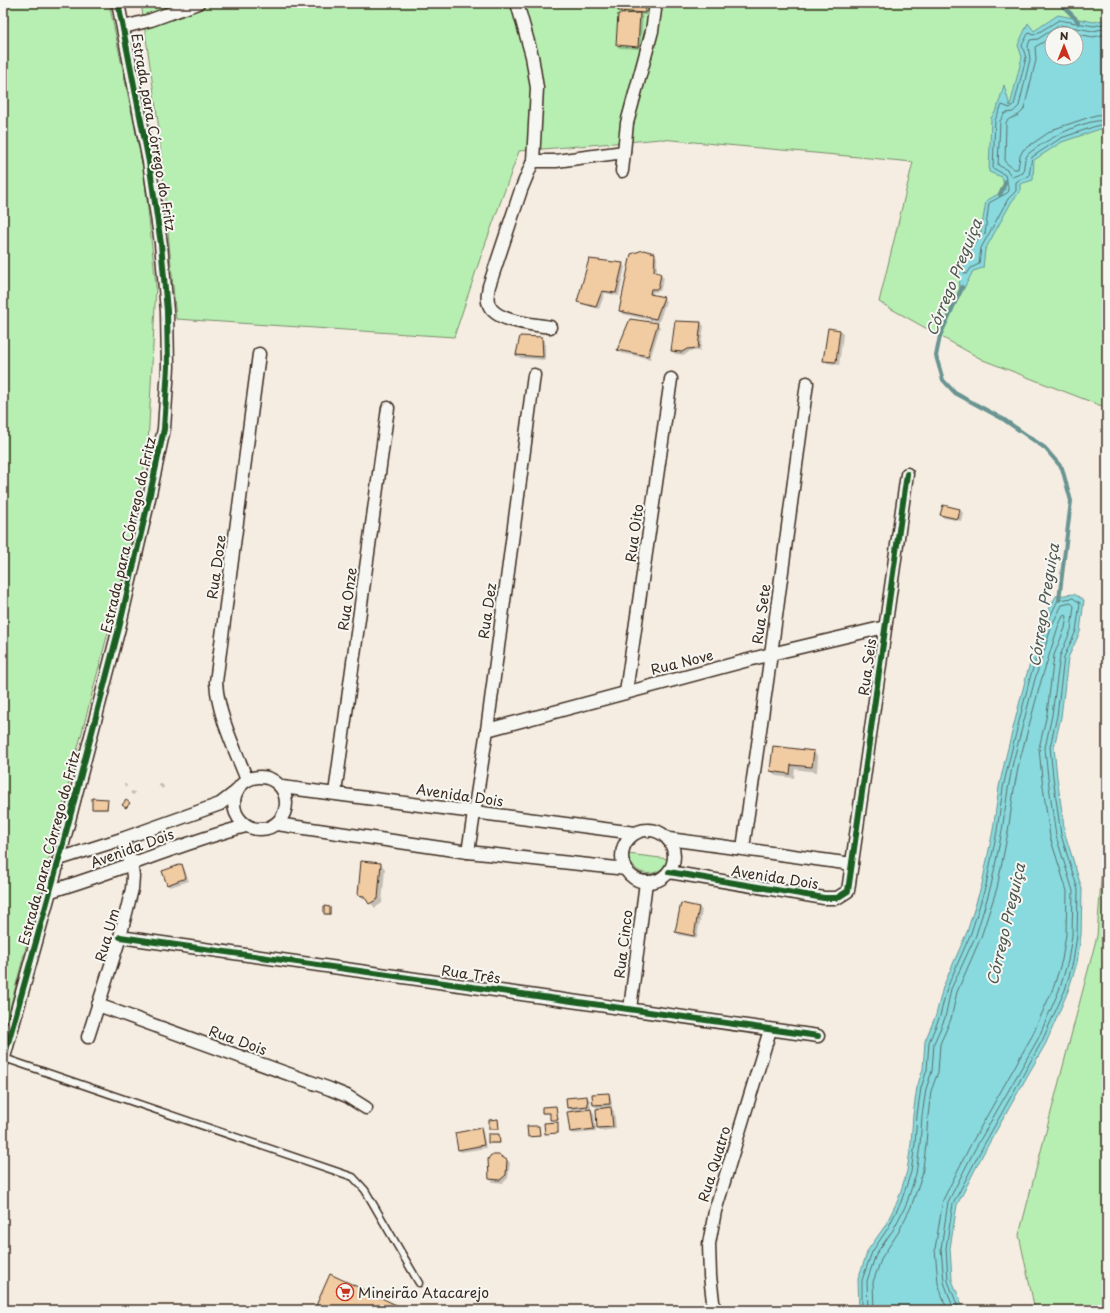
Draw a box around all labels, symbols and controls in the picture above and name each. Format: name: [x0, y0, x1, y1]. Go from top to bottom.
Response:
north arrow: [1044, 26, 1084, 66]
text: N: [1060, 27, 1069, 44]
street label: Estrada para Córrego do Fritz: [126, 31, 182, 233]
water label: Córrego Preguiça: [919, 215, 987, 339]
street label: Estrada para Córrego do Fritz: [95, 435, 161, 635]
street label: Rua Oito: [620, 502, 648, 563]
street label: Rua Doze: [201, 534, 231, 600]
water label: Córrego Preguiça: [1022, 541, 1064, 668]
street label: Rua Onze: [332, 566, 362, 632]
street label: Rua Dez: [473, 581, 501, 640]
street label: Rua Sete: [746, 582, 776, 646]
street label: Rua Seis: [853, 637, 881, 697]
street label: Rua Nove: [648, 644, 716, 680]
street label: Estrada para Córrego do Fritz: [13, 748, 85, 948]
street label: Avenida Dois: [415, 779, 505, 811]
street label: Avenida Dois: [87, 823, 177, 873]
street label: Avenida Dois: [730, 860, 820, 894]
water label: Córrego Preguiça: [980, 860, 1030, 987]
street label: Rua Um: [89, 906, 125, 964]
street label: Rua Cinco: [608, 908, 638, 980]
street label: Rua Três: [440, 959, 502, 989]
street label: Rua Dois: [206, 1020, 270, 1060]
street label: Rua Quatro: [693, 1123, 736, 1205]
supermarket icon: Mineirão Atacarejo: [335, 1282, 355, 1302]
place label: Mineirão Atacarejo: [358, 1282, 489, 1303]

